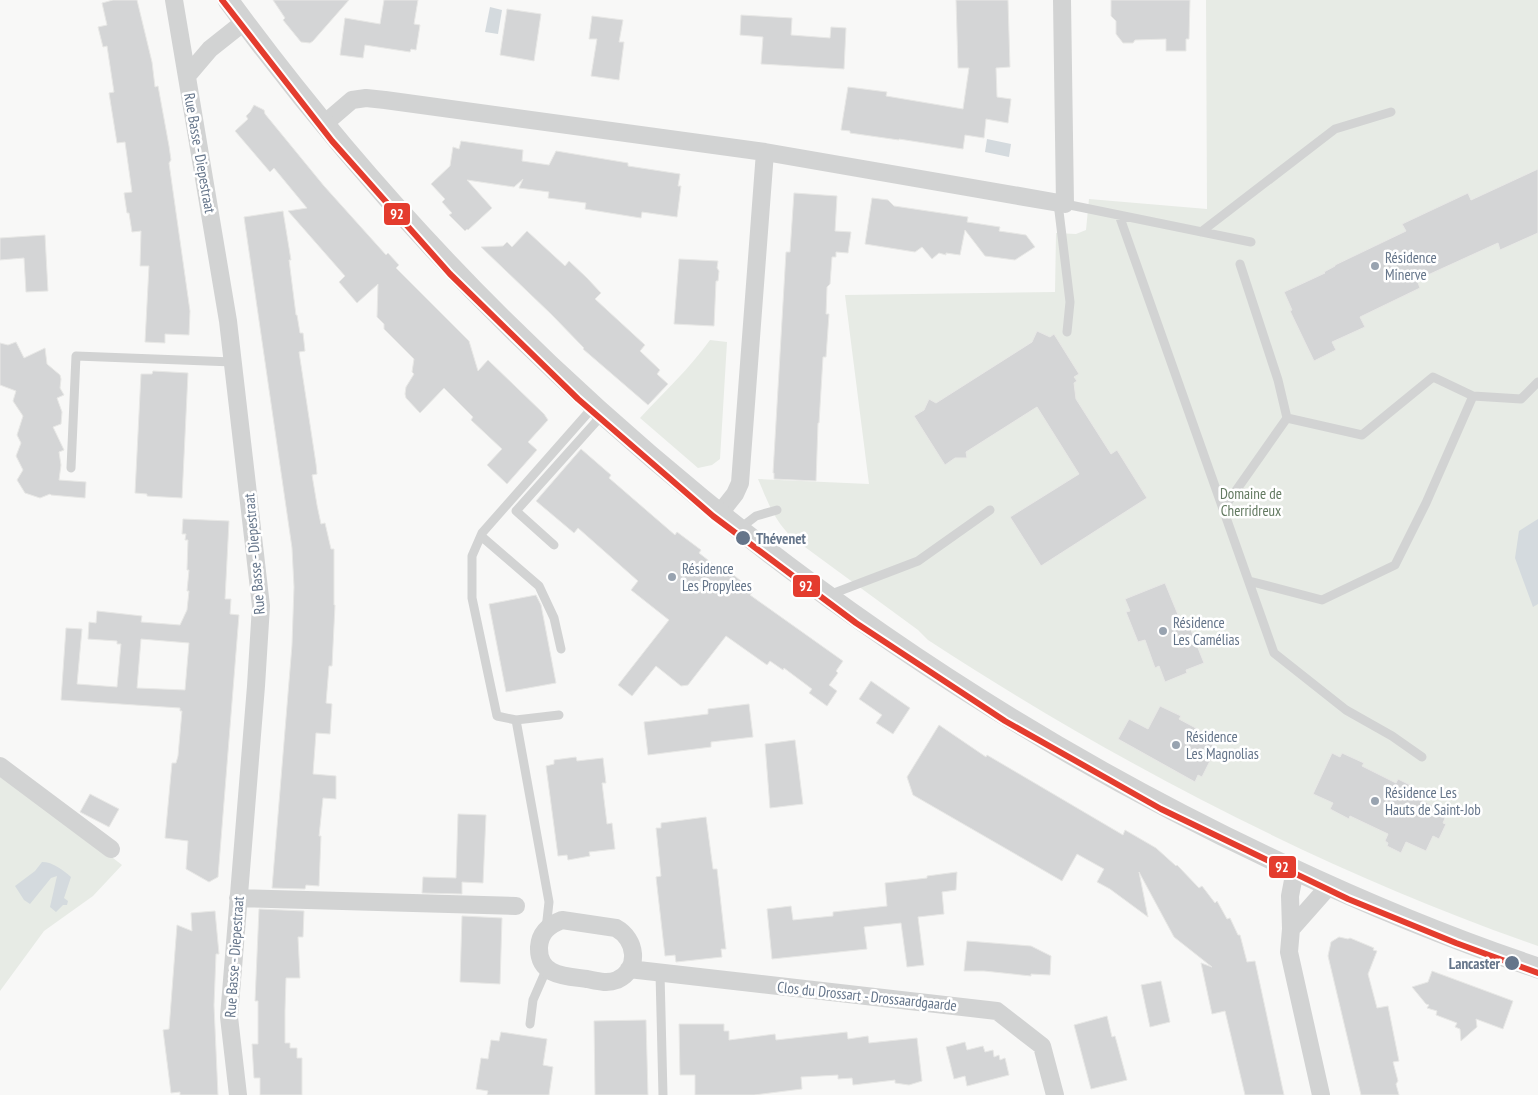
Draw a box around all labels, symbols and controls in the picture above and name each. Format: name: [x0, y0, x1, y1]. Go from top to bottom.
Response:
street label: Rue Basse - Diepestraat: [180, 92, 220, 214]
line badge: 92: [383, 202, 411, 226]
text: 92: [390, 205, 404, 223]
place label: Résidence Minerve: [1385, 248, 1437, 284]
marker: Résidence Minerve: [1369, 260, 1381, 272]
park label: Domaine de Cherridreux: [1220, 484, 1282, 520]
street label: Rue Basse - Diepestraat: [239, 493, 269, 615]
marker: Thévenet: [734, 529, 752, 547]
place label: Thévenet: [756, 529, 807, 548]
place label: Résidence Les Propylees: [682, 559, 752, 595]
marker: Résidence Les Propylees: [666, 571, 678, 583]
line badge: 92: [792, 574, 821, 598]
text: 92: [799, 577, 813, 595]
place label: Résidence Les Camélias: [1173, 613, 1239, 649]
marker: Résidence Les Camélias: [1157, 625, 1169, 637]
place label: Résidence Les Magnolias: [1186, 727, 1259, 763]
marker: Résidence Les Magnolias: [1170, 739, 1182, 751]
place label: Résidence Les Hauts de Saint-Job: [1385, 783, 1481, 819]
marker: Résidence Les Hauts de Saint-Job: [1369, 795, 1381, 807]
line badge: 92: [1268, 855, 1297, 879]
text: 92: [1275, 858, 1289, 876]
street label: Rue Basse - Diepestraat: [220, 896, 248, 1018]
place label: Lancaster: [1449, 954, 1501, 973]
marker: Lancaster: [1503, 954, 1521, 972]
street label: Clos du Drossart - Drossaardgaarde: [776, 977, 958, 1015]

